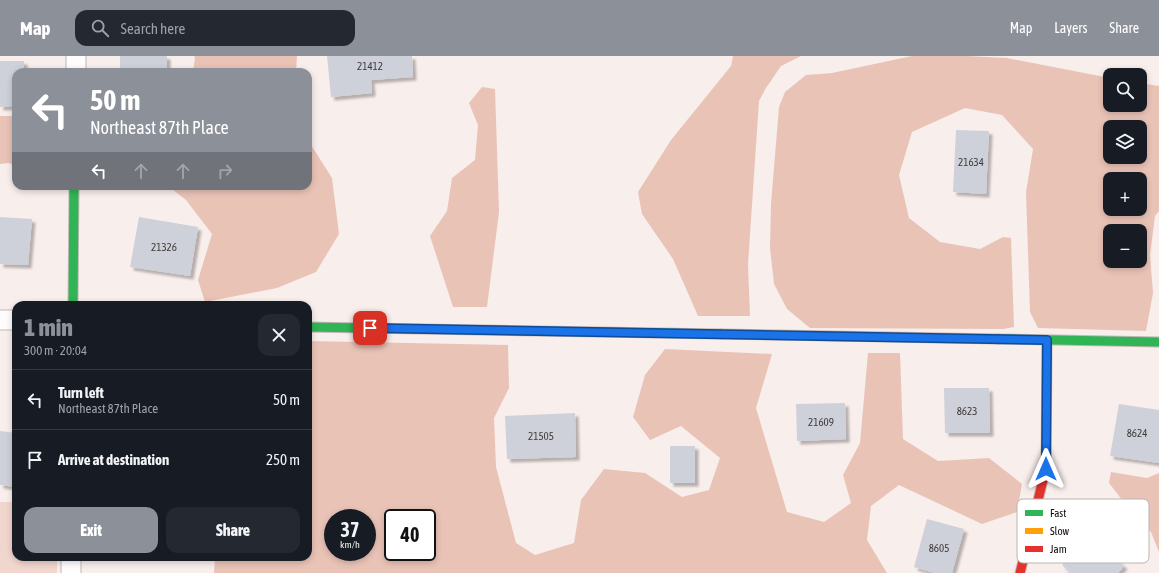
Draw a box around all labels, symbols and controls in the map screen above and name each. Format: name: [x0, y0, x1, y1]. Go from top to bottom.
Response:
search box: [75, 10, 355, 46]
text: Map: [20, 17, 51, 39]
icon: search: [89, 17, 111, 39]
text: Search here: [121, 20, 185, 37]
text: Map: [1010, 20, 1032, 36]
text: Layers: [1054, 20, 1087, 36]
text: Share: [1109, 20, 1139, 36]
house number: 21412: [357, 60, 383, 72]
map controls: [1103, 68, 1147, 268]
button: search: [1103, 68, 1147, 112]
icon: left: [24, 84, 76, 136]
text: 50 m: [90, 84, 140, 116]
text: Northeast 87th Place: [90, 117, 229, 138]
button: layers: [1103, 120, 1147, 164]
house number: 21634: [958, 156, 984, 168]
icon: left: [88, 160, 110, 182]
icon: ahead: [130, 160, 152, 182]
icon: ahead: [172, 160, 194, 182]
icon: right: [214, 160, 236, 182]
button: +: [1103, 172, 1147, 216]
button: −: [1103, 224, 1147, 268]
house number: 21326: [151, 241, 177, 253]
pin: [353, 311, 387, 345]
text: 1 min: [24, 314, 73, 341]
button: close: [258, 314, 300, 356]
icon: arrive: [359, 317, 381, 339]
text: 300 m · 20:04: [24, 343, 87, 358]
text: Turn left: [58, 384, 104, 401]
icon: left: [24, 389, 46, 411]
text: 50 m: [273, 391, 300, 408]
text: Northeast 87th Place: [58, 401, 158, 416]
house number: 8623: [957, 405, 977, 417]
house number: 21609: [808, 416, 834, 428]
house number: 8624: [1127, 427, 1147, 439]
house number: 21505: [528, 430, 554, 442]
position arrow: [1025, 448, 1067, 490]
icon: arrive: [24, 449, 46, 471]
text: Arrive at destination: [58, 451, 169, 468]
text: 250 m: [266, 451, 300, 468]
legend: [1017, 499, 1149, 563]
button: Exit: [24, 507, 158, 553]
button: Share: [166, 507, 300, 553]
text: Fast: [1050, 507, 1066, 519]
speed limit sign: 40: [384, 509, 436, 561]
text: 37: [341, 518, 359, 541]
text: Slow: [1050, 525, 1069, 537]
text: km/h: [340, 539, 360, 550]
house number: 8605: [929, 542, 949, 554]
text: Jam: [1050, 543, 1067, 555]

